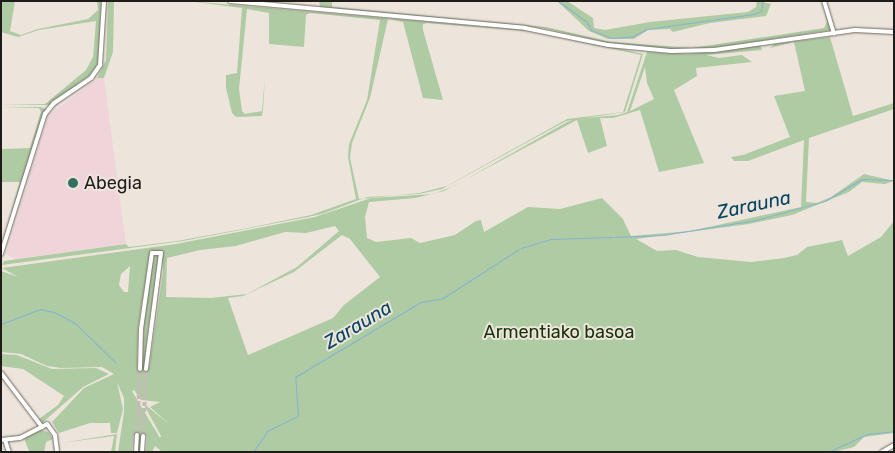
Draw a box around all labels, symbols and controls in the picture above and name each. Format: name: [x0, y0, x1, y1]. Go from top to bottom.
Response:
place label: Abegia: [84, 172, 142, 194]
marker: Abegia: [66, 176, 80, 190]
water label: Zarauna: [715, 186, 793, 224]
water label: Zarauna: [320, 296, 396, 354]
park label: Armentiako basoa: [484, 321, 634, 343]

